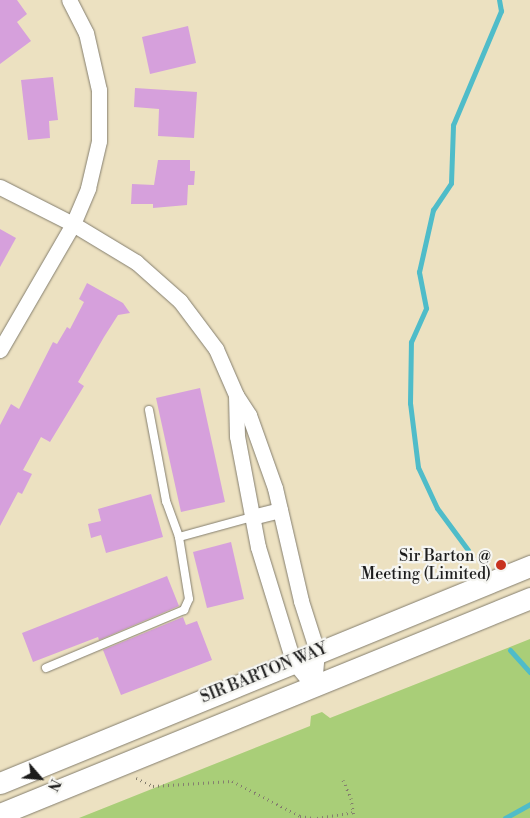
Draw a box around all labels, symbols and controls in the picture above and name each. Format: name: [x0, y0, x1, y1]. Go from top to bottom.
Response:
place label: Sir Barton @ Meeting (Limited): [361, 546, 491, 584]
marker: Sir Barton @ Meeting (Limited): [495, 559, 507, 571]
street label: SIR BARTON WAY: [198, 639, 330, 707]
north arrow: [15, 753, 65, 803]
text: N: [43, 776, 64, 794]

